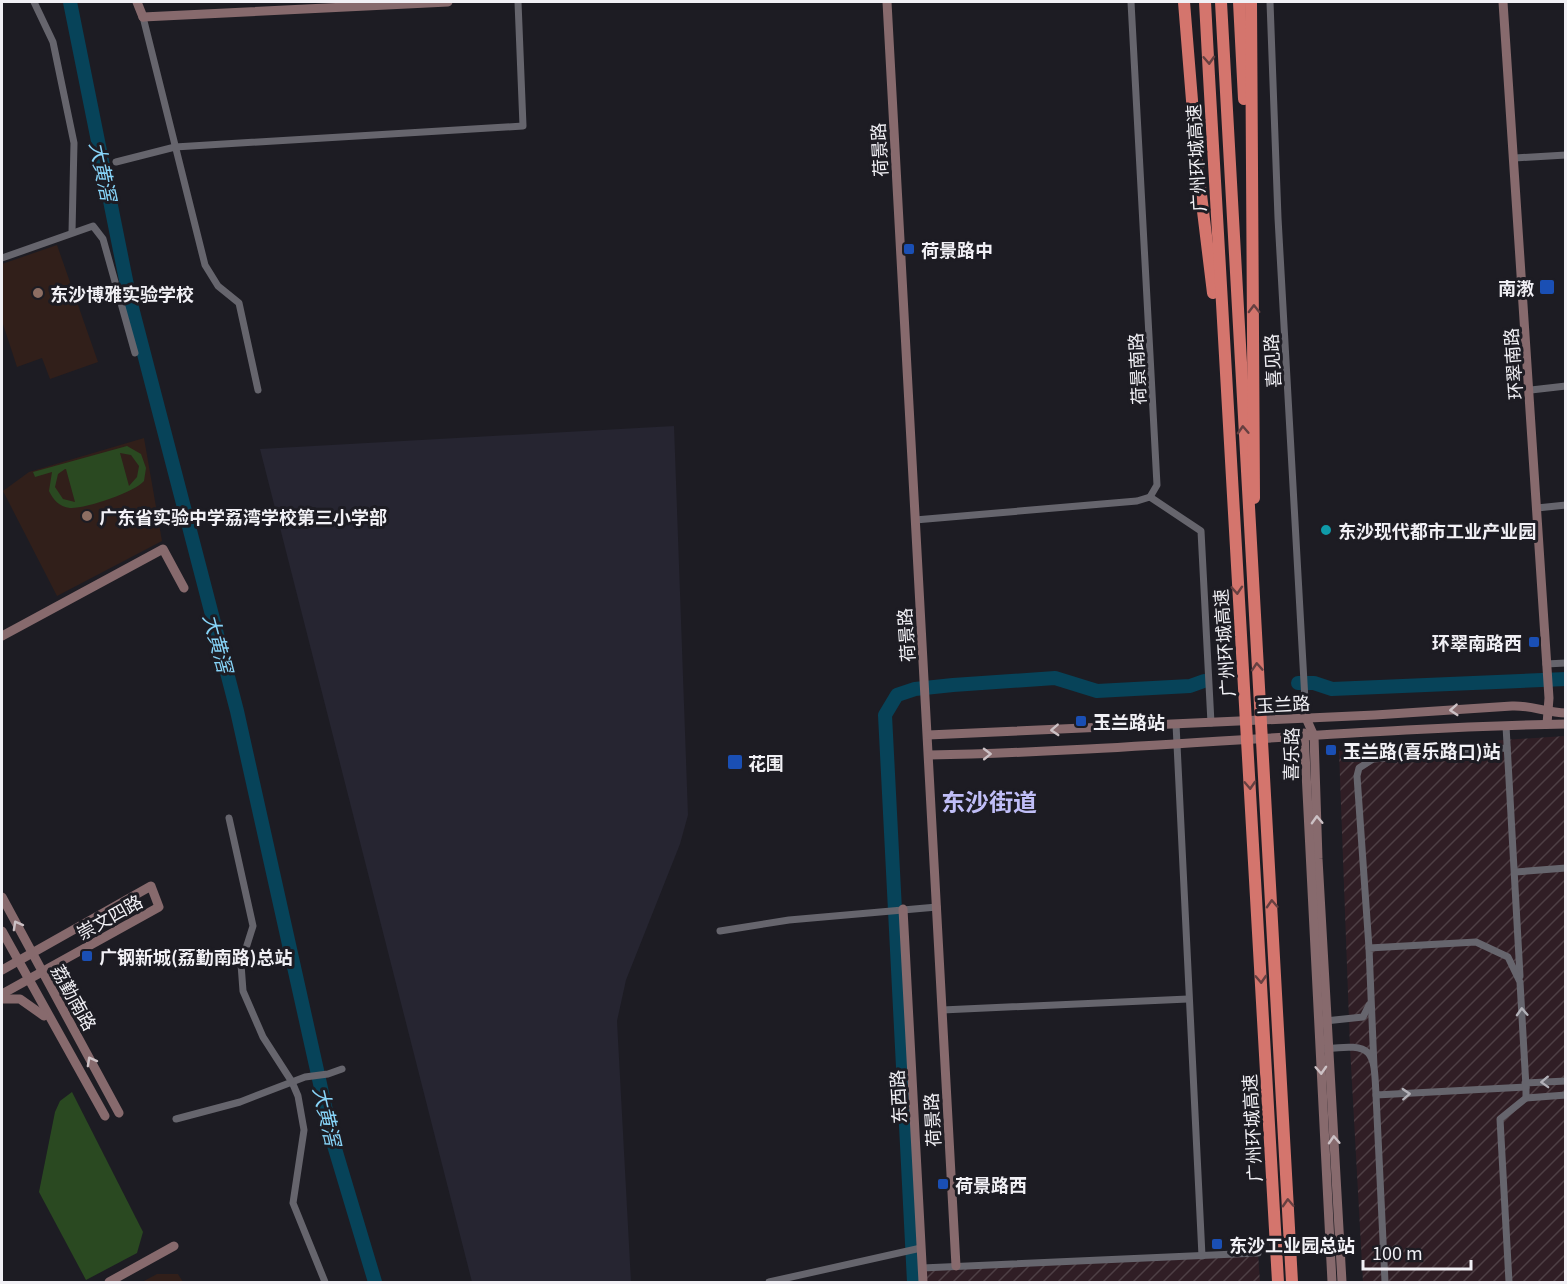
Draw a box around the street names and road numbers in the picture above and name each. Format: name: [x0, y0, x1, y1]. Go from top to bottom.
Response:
street label: 广州环城高速: [1179, 103, 1211, 213]
street label: 荷景路: [864, 122, 892, 178]
street label: 环翠南路: [1497, 327, 1527, 401]
street label: 荷景南路: [1121, 332, 1151, 406]
street label: 喜见路: [1257, 333, 1285, 389]
street label: 广州环城高速: [1206, 588, 1240, 698]
street label: 荷景路: [890, 607, 920, 663]
street label: 玉兰路: [1255, 689, 1311, 717]
street label: 喜乐路: [1277, 727, 1303, 781]
street label: 崇文四路: [71, 887, 147, 945]
street label: 荔勤南路: [46, 959, 104, 1035]
street label: 东西路: [883, 1069, 911, 1125]
street label: 广州环城高速: [1235, 1073, 1267, 1183]
street label: 荷景路: [917, 1092, 945, 1148]

